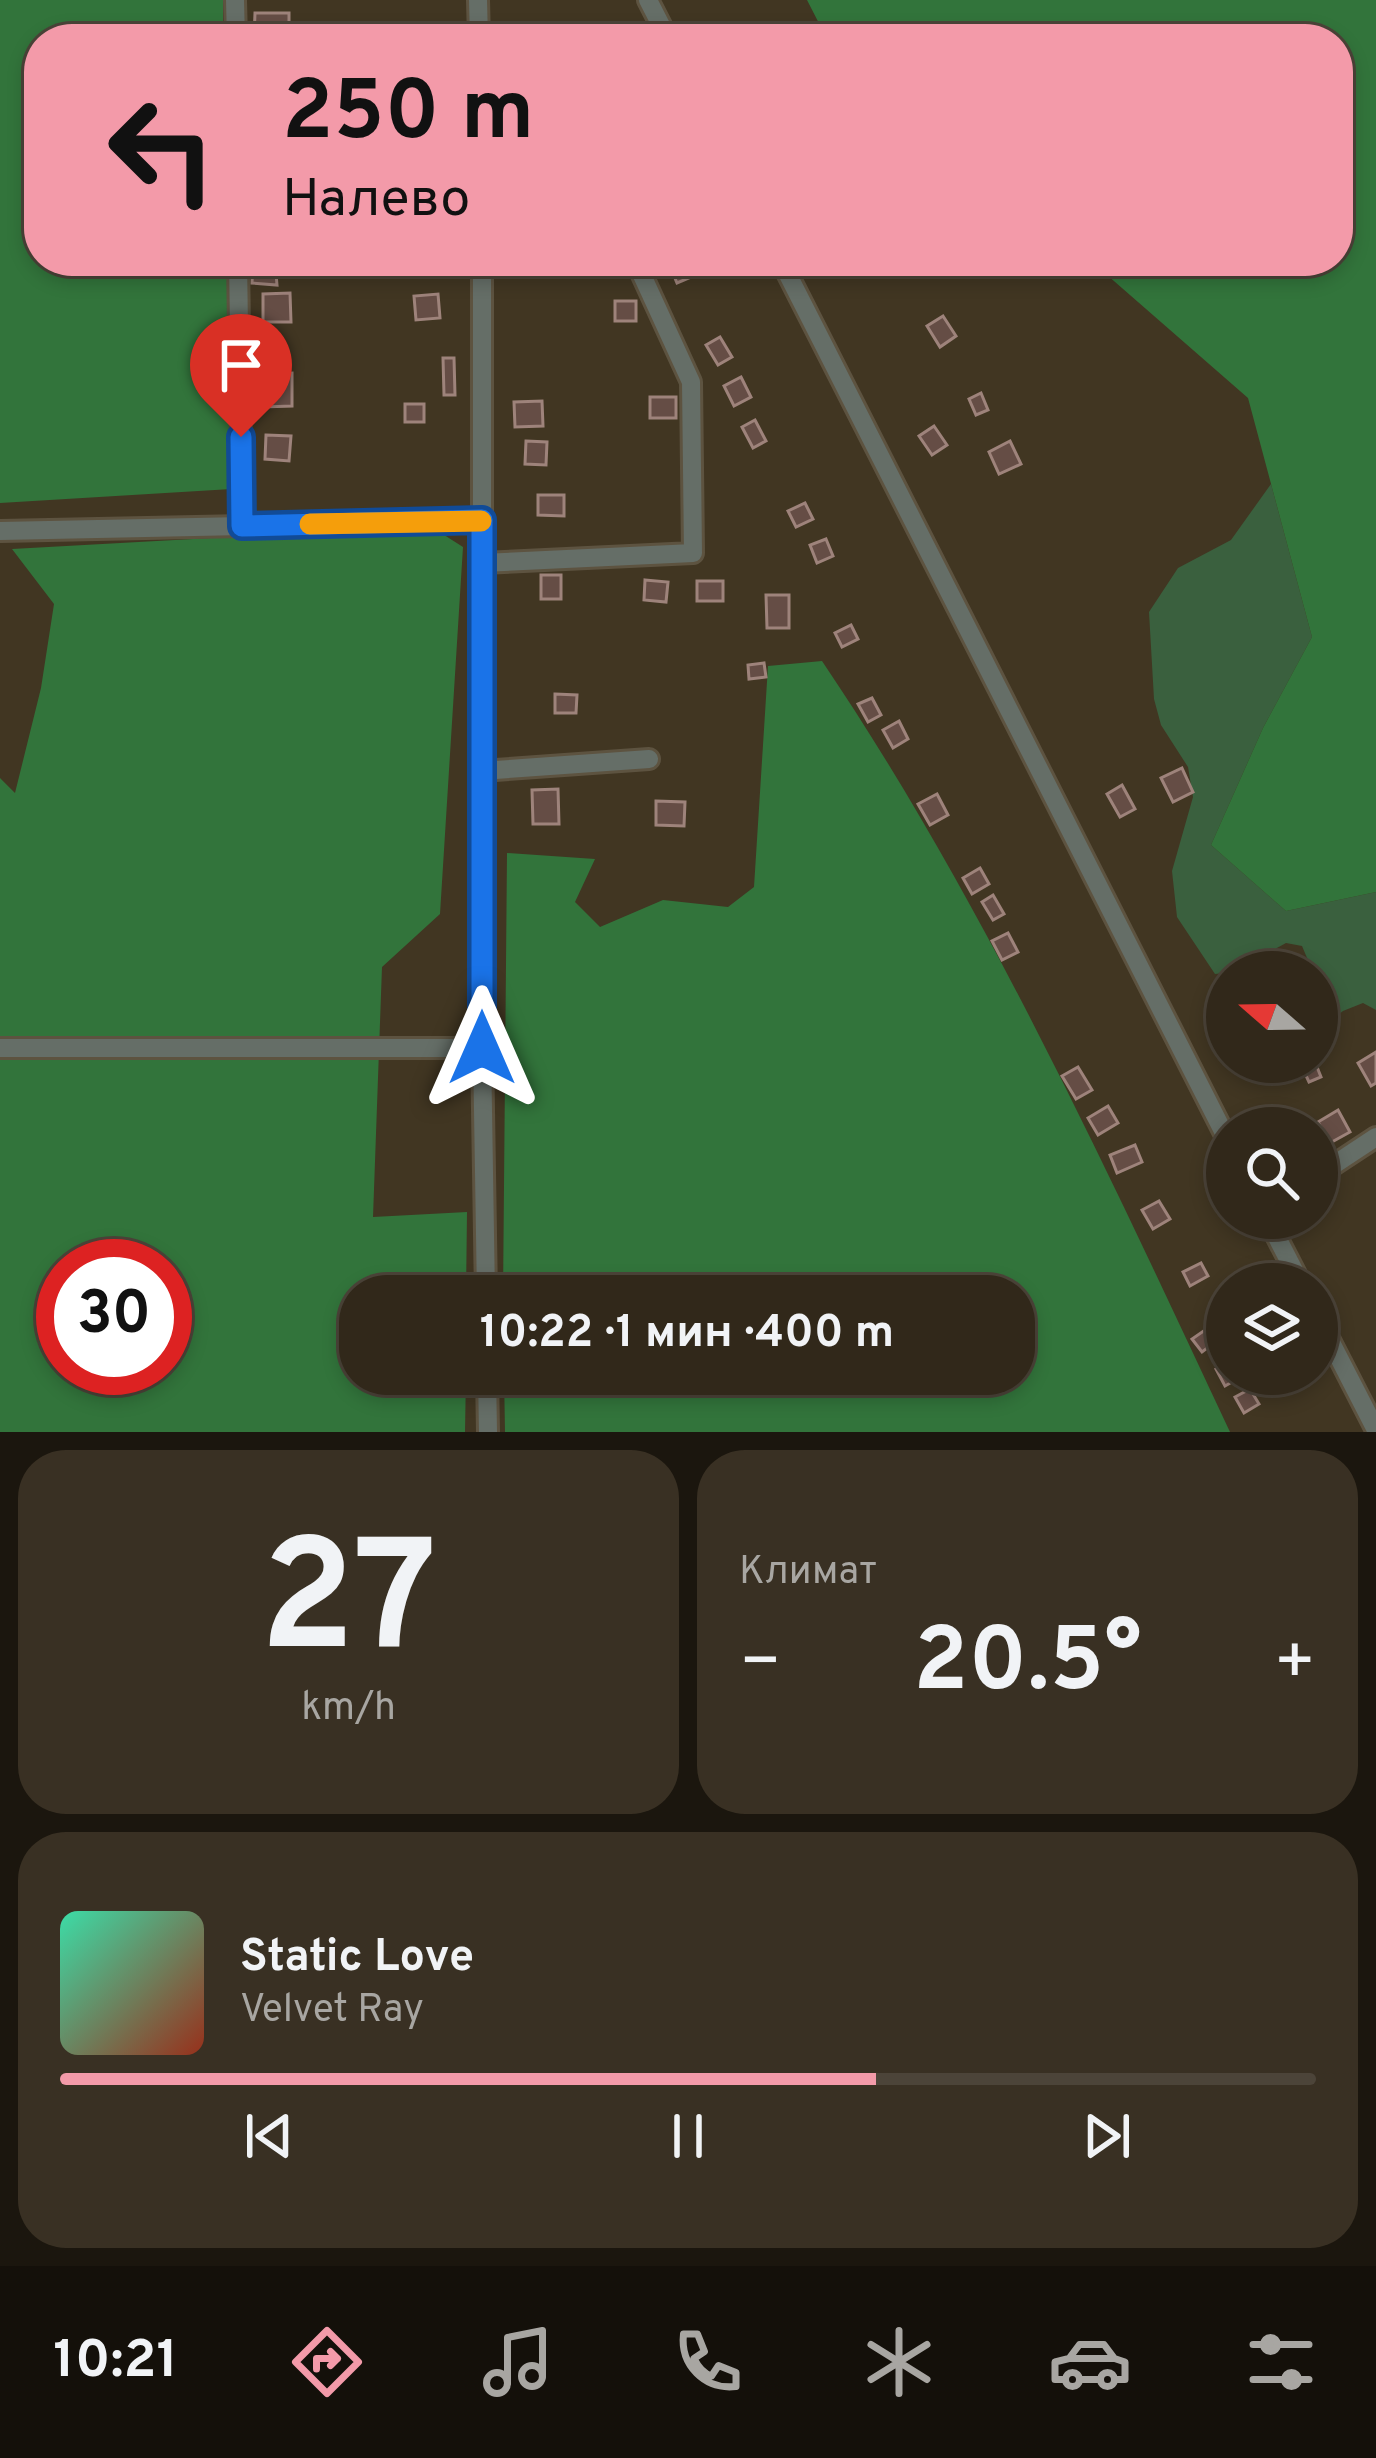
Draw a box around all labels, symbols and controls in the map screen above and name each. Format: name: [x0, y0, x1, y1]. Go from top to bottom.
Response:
text: 250 m: [282, 63, 534, 169]
icon: left: [84, 72, 240, 228]
text: Налево: [282, 167, 470, 236]
pin: [190, 314, 292, 437]
icon: arrive: [208, 332, 274, 398]
north arrow: [1206, 951, 1338, 1083]
map controls: [1206, 951, 1338, 1395]
position arrow: [419, 985, 545, 1111]
button: search: [1206, 1107, 1338, 1239]
speed limit sign: 30: [36, 1239, 192, 1395]
button: layers: [1206, 1263, 1338, 1395]
text: 10:22 · 1 мин · 400 m: [480, 1306, 894, 1363]
text: 27: [260, 1508, 437, 1706]
text: Климат: [739, 1549, 877, 1598]
text: 20.5°: [913, 1609, 1142, 1722]
text: −: [739, 1624, 782, 1707]
text: +: [1273, 1624, 1316, 1707]
text: km/h: [301, 1685, 396, 1734]
text: Static Love: [240, 1930, 474, 1987]
text: Velvet Ray: [240, 1987, 424, 2036]
icon: previous: [236, 2103, 302, 2169]
icon: pause: [655, 2103, 721, 2169]
icon: next: [1074, 2103, 1140, 2169]
icon: directions: [285, 2320, 369, 2404]
icon: music: [476, 2320, 560, 2404]
icon: phone: [666, 2320, 750, 2404]
icon: climate: [857, 2320, 941, 2404]
icon: car: [1048, 2320, 1132, 2404]
icon: filters: [1239, 2320, 1323, 2404]
text: 10:21: [53, 2328, 178, 2397]

